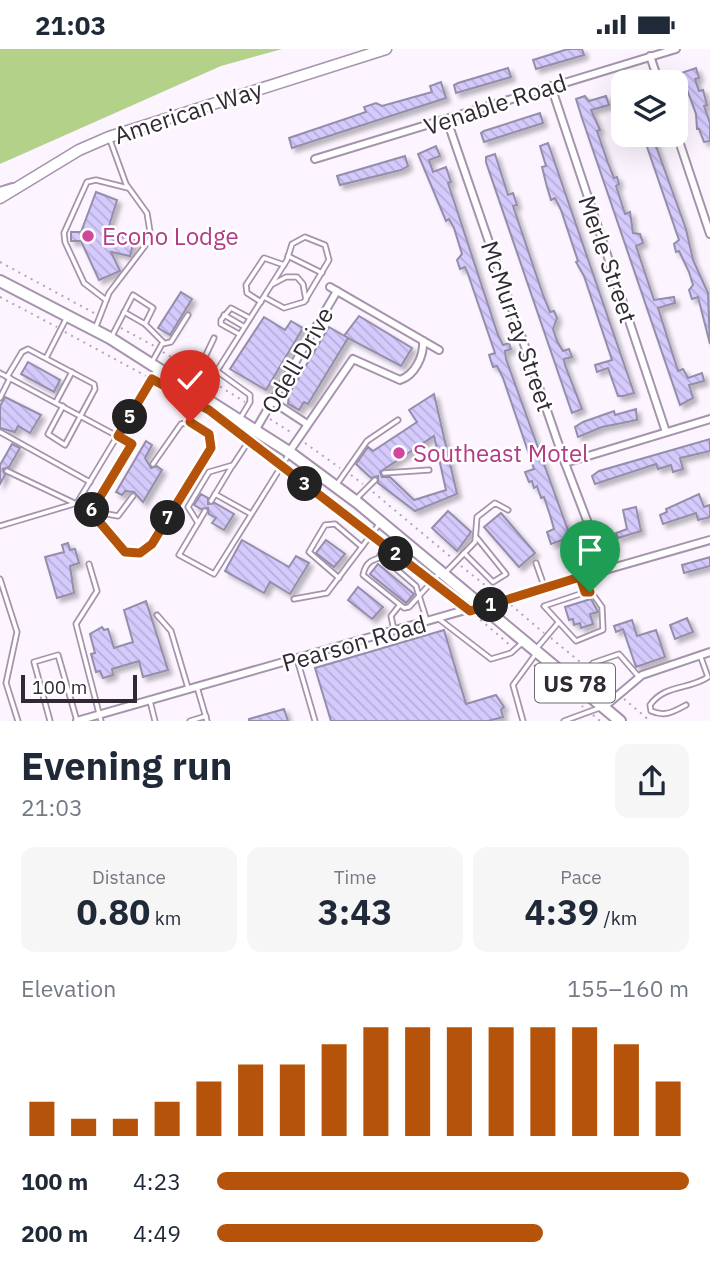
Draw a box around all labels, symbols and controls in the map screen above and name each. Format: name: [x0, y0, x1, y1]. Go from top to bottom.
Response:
text: 21:03: [35, 8, 106, 42]
street label: Venable Road: [420, 66, 570, 142]
map controls: [611, 70, 688, 147]
button: layers: [611, 70, 688, 147]
street label: American Way: [110, 73, 266, 151]
street label: Merle Street: [571, 191, 645, 327]
place label: Econo Lodge: [102, 220, 239, 252]
marker: Econo Lodge: [80, 228, 96, 244]
street label: McMurray Street: [474, 236, 562, 416]
street label: Odell Drive: [254, 301, 340, 419]
pin: [160, 350, 220, 422]
icon: check: [171, 361, 209, 399]
pin: 5: [113, 399, 148, 435]
text: 5: [124, 404, 135, 428]
place label: Southeast Motel: [413, 437, 589, 469]
marker: Southeast Motel: [391, 445, 407, 461]
pin: 3: [288, 467, 322, 501]
text: 3: [299, 471, 310, 495]
pin: 6: [74, 493, 110, 527]
text: 6: [86, 497, 97, 521]
pin: 7: [150, 501, 186, 535]
text: 7: [162, 505, 173, 529]
pin: [560, 520, 620, 592]
icon: arrive: [571, 531, 609, 569]
pin: 2: [378, 537, 414, 571]
text: 2: [390, 541, 401, 565]
pin: 1: [474, 587, 508, 623]
text: 1: [485, 592, 496, 616]
street label: Pearson Road: [278, 607, 430, 679]
road number: US 78: [535, 663, 615, 703]
scale bar: [21, 672, 136, 704]
text: 100 m: [32, 675, 87, 699]
text: Evening run: [21, 741, 232, 790]
button: share: [615, 744, 689, 818]
text: 21:03: [21, 792, 83, 822]
text: Distance: [92, 865, 166, 889]
text: Time: [334, 865, 376, 889]
text: Pace: [560, 865, 602, 889]
text: 0.80: [77, 889, 150, 935]
text: 3:43: [318, 889, 392, 935]
text: 4:39: [525, 889, 599, 935]
text: km: [150, 906, 181, 930]
text: /km: [599, 906, 637, 930]
text: Elevation: [21, 973, 116, 1003]
text: 155–160 m: [567, 973, 689, 1003]
text: 100 m: [21, 1166, 88, 1196]
text: 4:23: [133, 1166, 181, 1196]
text: 200 m: [21, 1218, 88, 1248]
text: 4:49: [133, 1218, 181, 1248]

